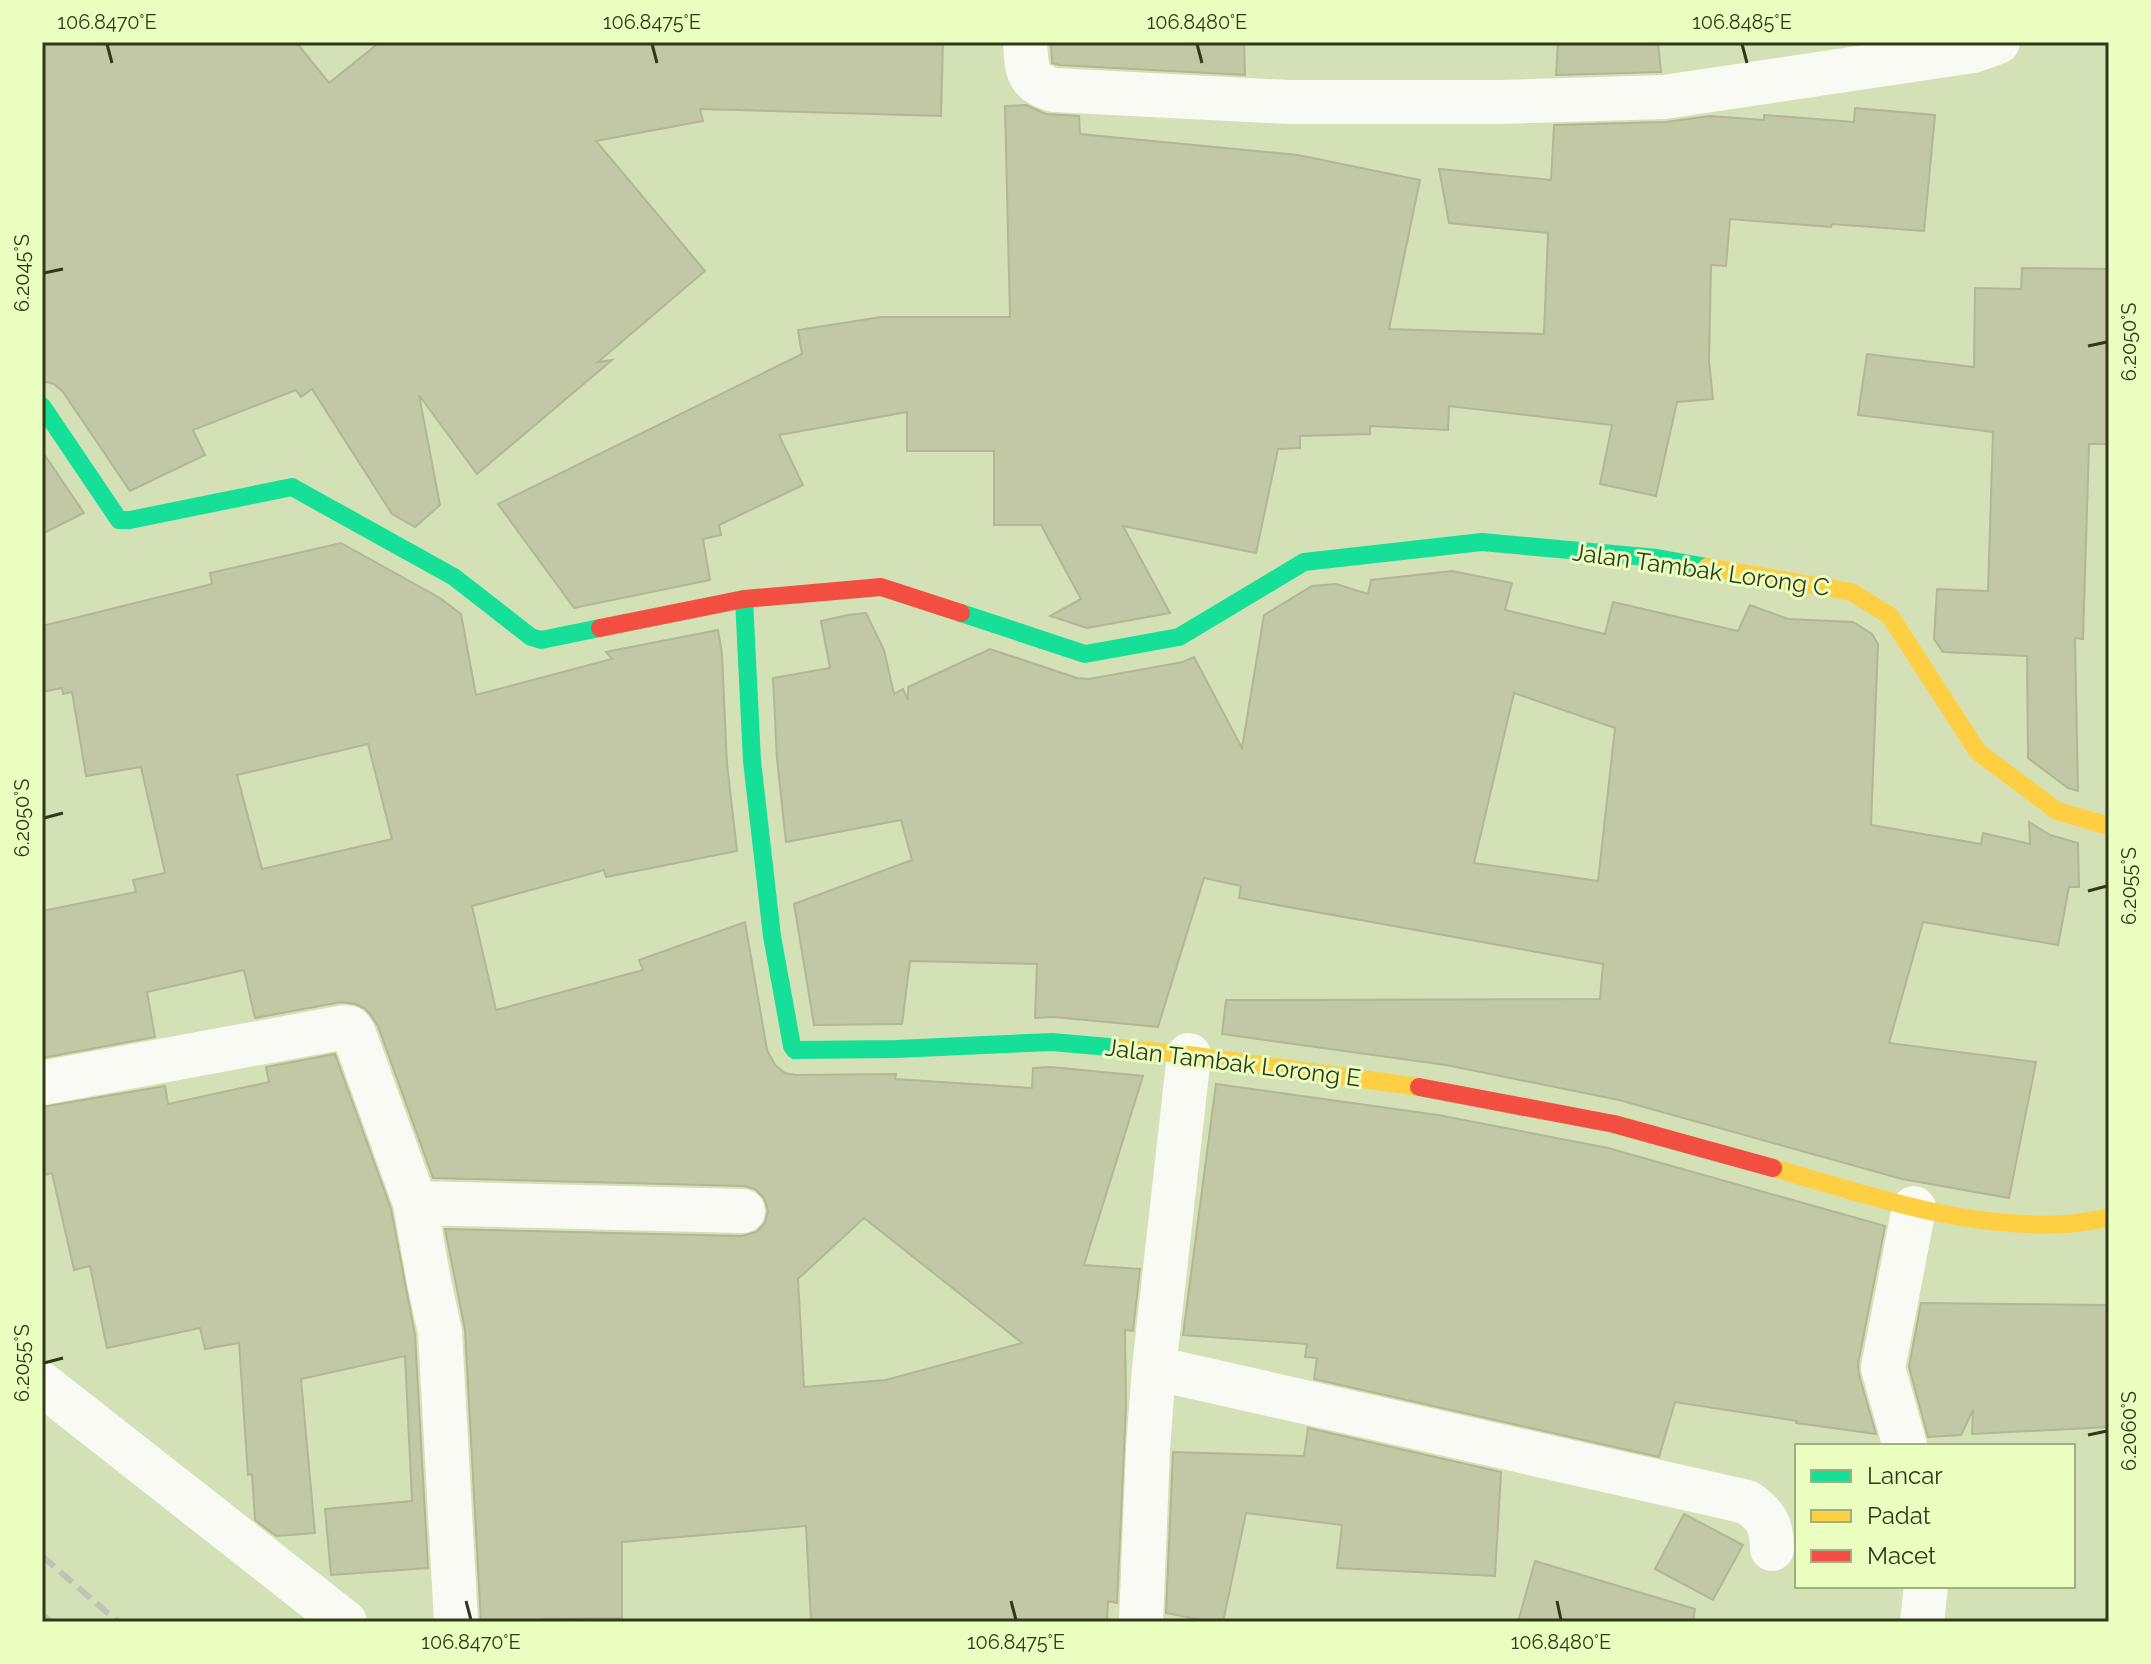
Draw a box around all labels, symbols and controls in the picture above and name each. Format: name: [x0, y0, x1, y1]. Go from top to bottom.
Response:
text: 106.8470°E: [57, 10, 157, 34]
text: 106.8475°E: [603, 10, 701, 34]
text: 106.8480°E: [1147, 10, 1247, 34]
text: 106.8485°E: [1692, 10, 1792, 34]
text: 6.2045°S: [10, 234, 34, 312]
text: 6.2050°S: [2117, 303, 2141, 381]
street label: Jalan Tambak Lorong C: [1571, 537, 1831, 602]
text: 6.2050°S: [10, 779, 34, 857]
text: 6.2055°S: [2117, 847, 2141, 925]
street label: Jalan Tambak Lorong E: [1104, 1032, 1363, 1093]
text: 6.2055°S: [10, 1324, 34, 1402]
text: 6.2060°S: [2117, 1391, 2141, 1471]
legend: [1795, 1444, 2075, 1588]
text: Lancar: [1867, 1461, 1943, 1490]
text: Padat: [1867, 1501, 1931, 1530]
text: Macet: [1867, 1541, 1936, 1570]
text: 106.8470°E: [421, 1630, 521, 1654]
text: 106.8475°E: [967, 1630, 1065, 1654]
text: 106.8480°E: [1511, 1630, 1611, 1654]

